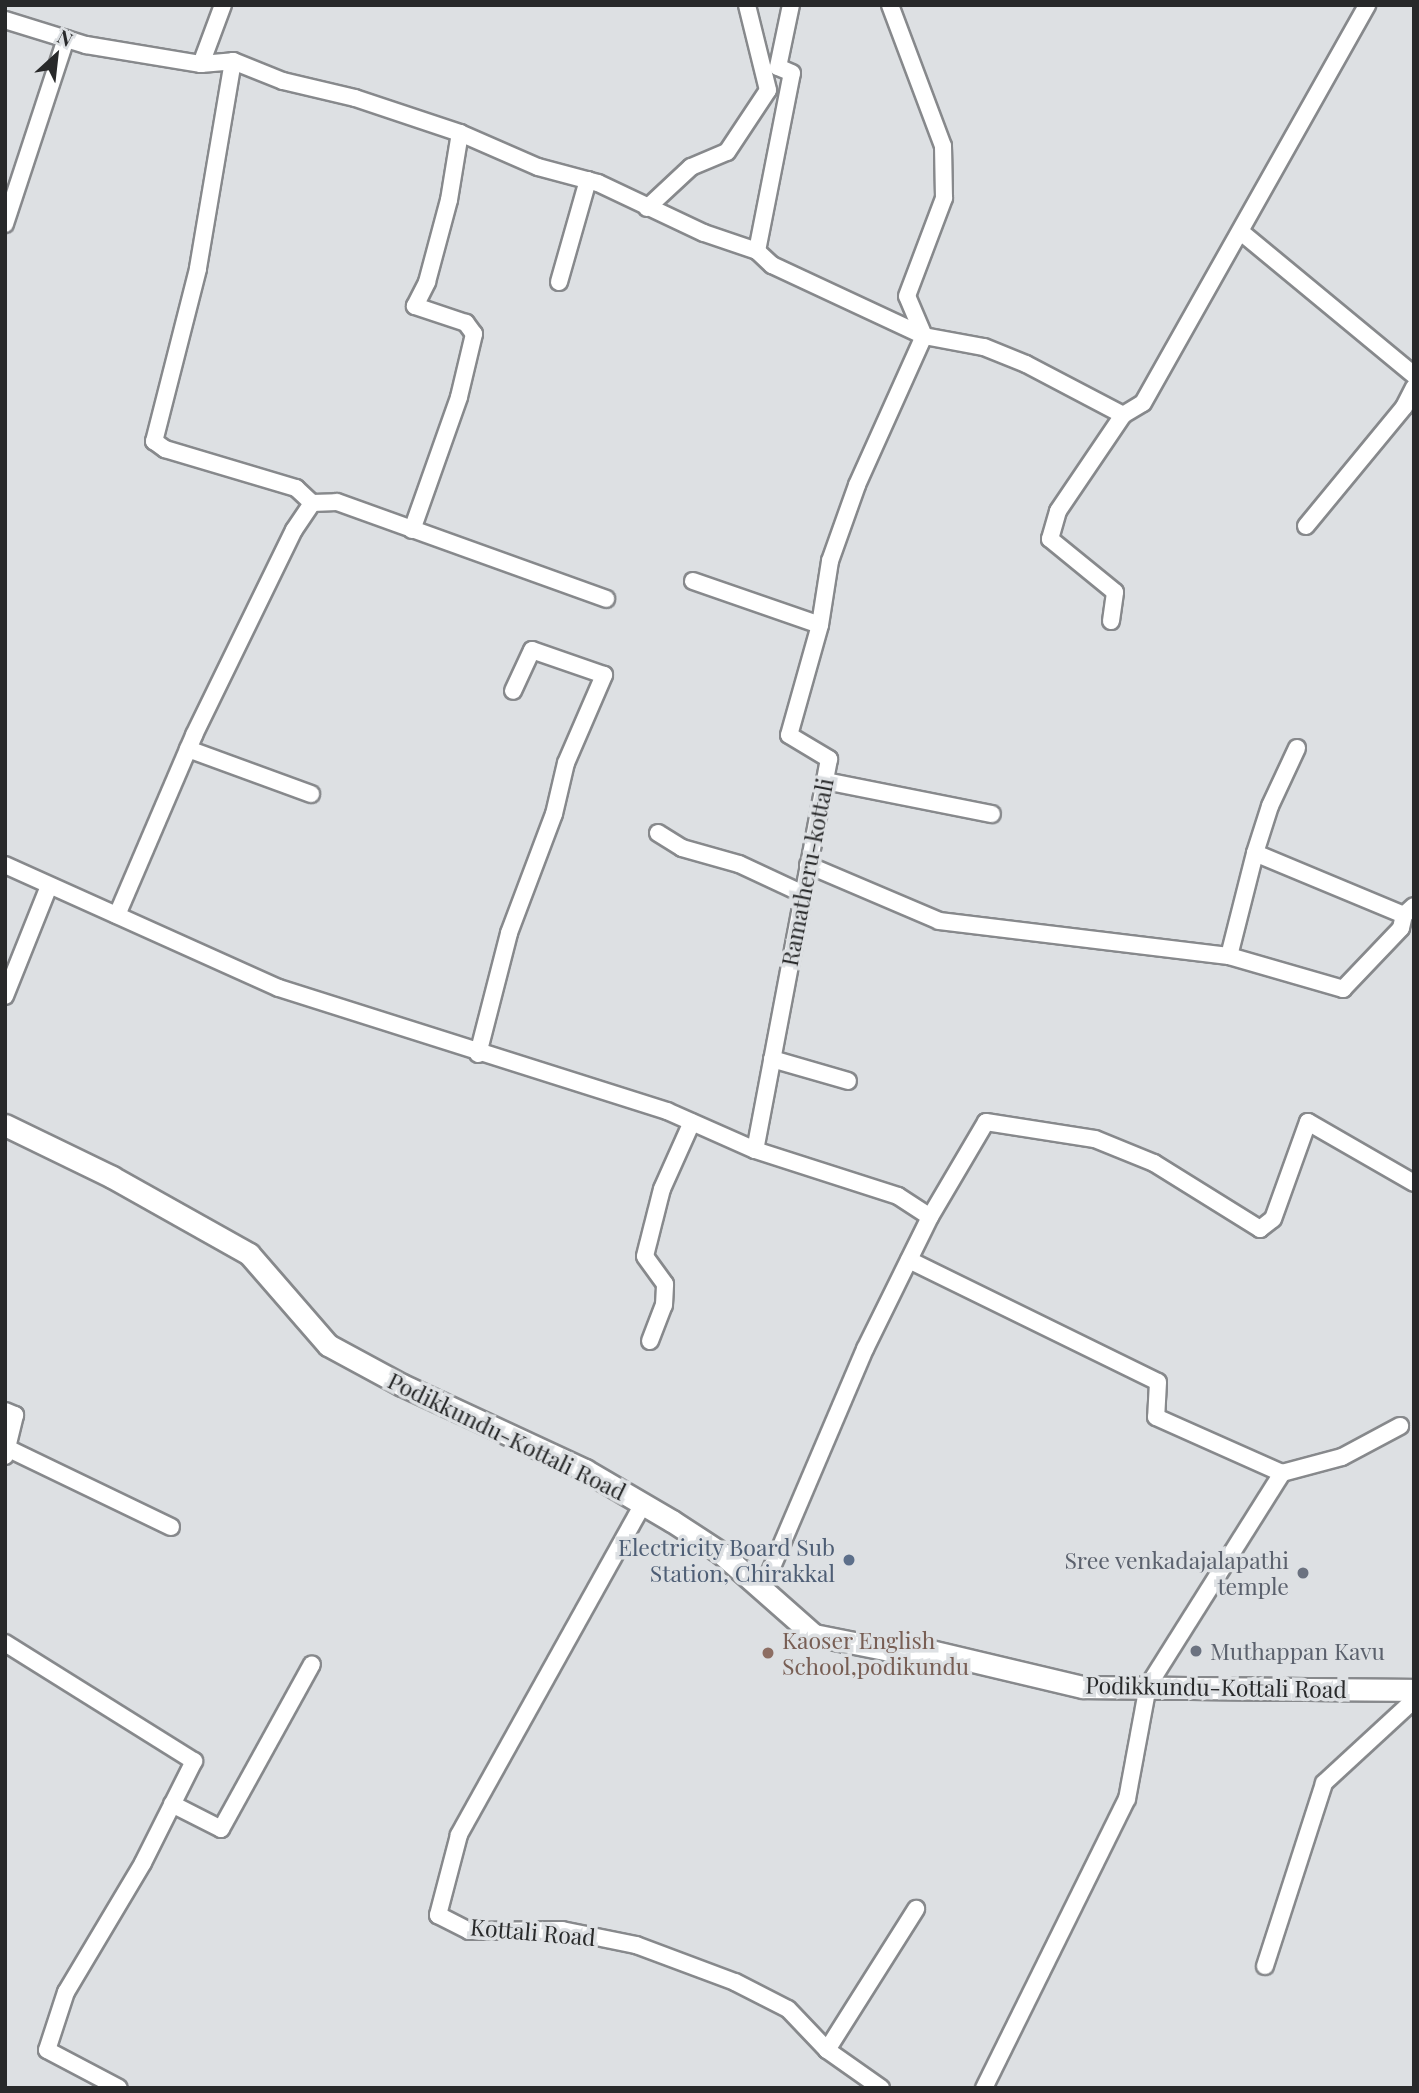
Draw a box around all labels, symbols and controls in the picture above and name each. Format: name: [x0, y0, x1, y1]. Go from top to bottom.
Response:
north arrow: [21, 21, 91, 91]
text: N: [54, 23, 78, 52]
street label: Ramatheru-kottali: [775, 776, 839, 968]
street label: Podikkundu-Kottali Road: [384, 1366, 630, 1506]
place label: Electricity Board Sub Station, Chirakkal: [617, 1533, 835, 1587]
place label: Sree venkadajalapathi temple: [1064, 1546, 1289, 1600]
marker: Electricity Board Sub Station, Chirakkal: [841, 1552, 857, 1568]
marker: Sree venkadajalapathi temple: [1295, 1565, 1311, 1581]
place label: Kaoser English School,podikundu: [782, 1626, 969, 1680]
place label: Muthappan Kavu: [1210, 1637, 1385, 1665]
marker: Muthappan Kavu: [1188, 1643, 1204, 1659]
marker: Kaoser English School,podikundu: [760, 1645, 776, 1661]
street label: Podikkundu-Kottali Road: [1085, 1671, 1347, 1703]
street label: Kottali Road: [469, 1913, 597, 1951]

